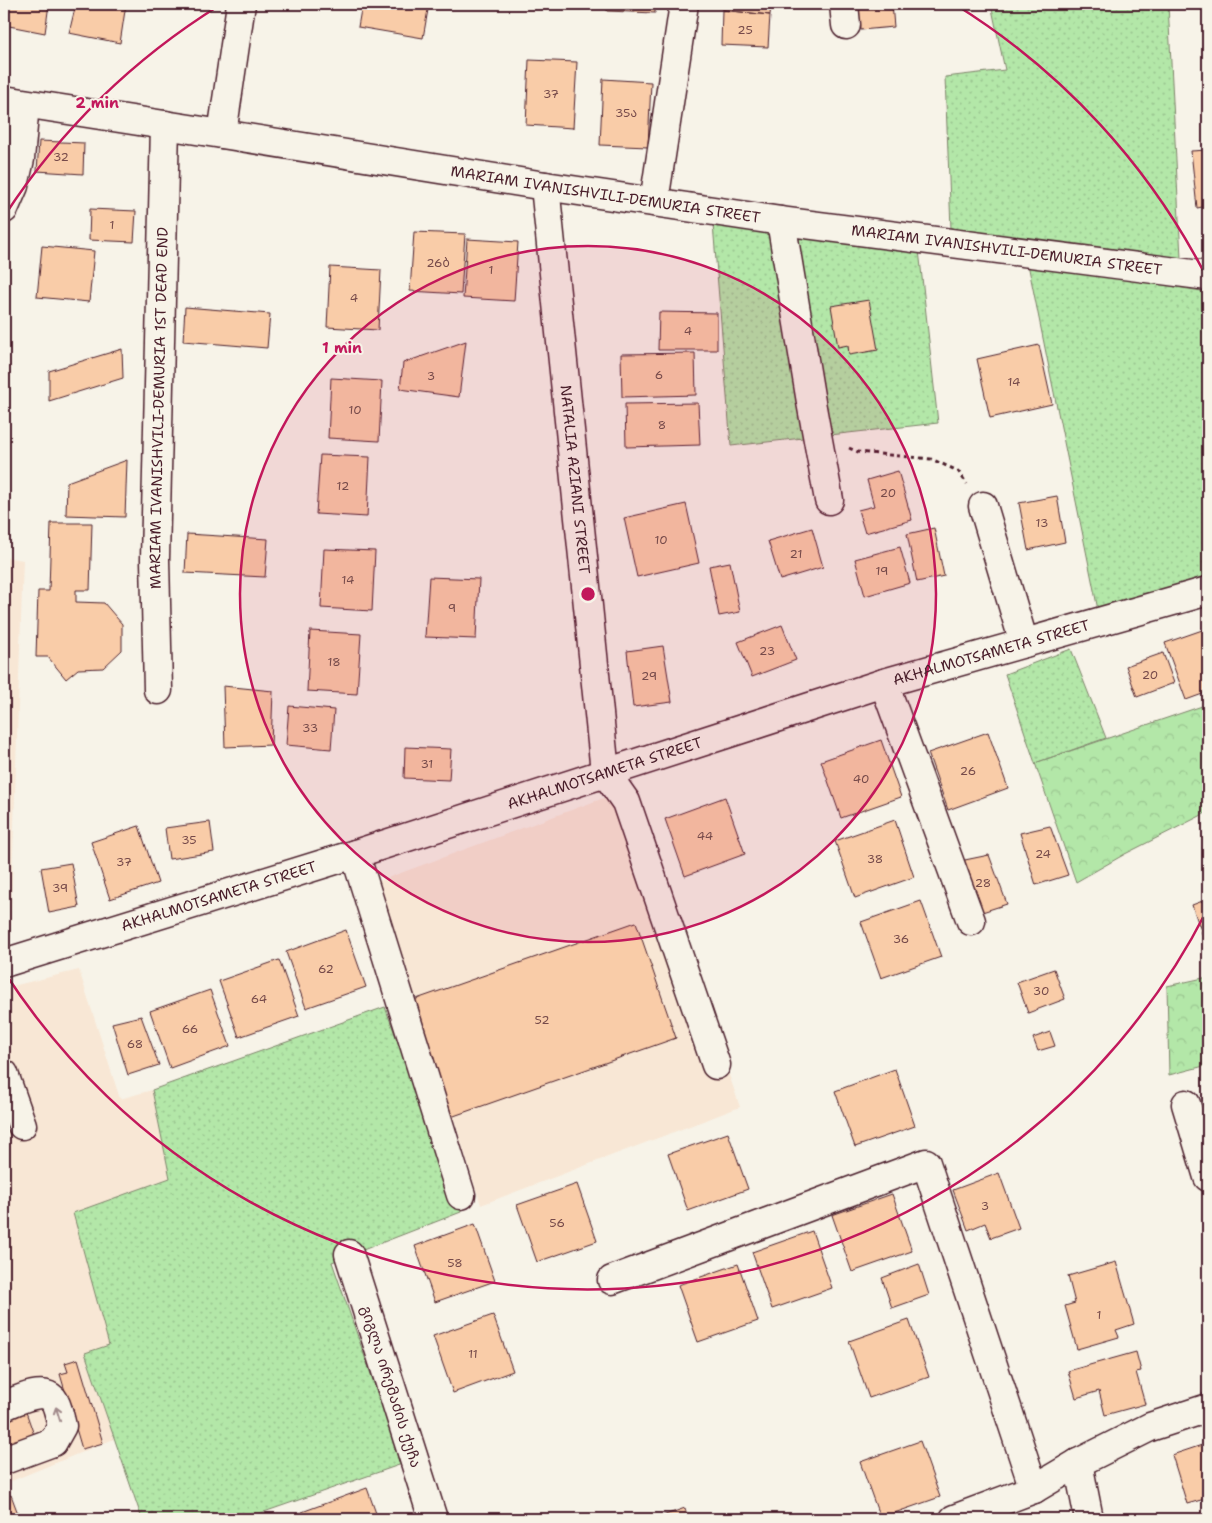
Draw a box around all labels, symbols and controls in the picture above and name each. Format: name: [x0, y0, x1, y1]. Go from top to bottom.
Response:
house number: 25: [737, 22, 753, 38]
house number: 37: [543, 86, 559, 102]
text: 2 min: [75, 93, 119, 113]
house number: 35ა: [615, 105, 637, 121]
house number: 32: [53, 149, 69, 165]
street label: MARIAM IVANISHVILI-DEMURIA STREET: [449, 161, 762, 228]
house number: 1: [109, 217, 115, 233]
street label: MARIAM IVANISHVILI-DEMURIA STREET: [850, 220, 1163, 280]
street label: MARIAM IVANISHVILI-DEMURIA 1ST DEAD END: [145, 227, 173, 589]
house number: 26ბ: [426, 255, 450, 271]
house number: 1: [488, 262, 494, 278]
house number: 4: [350, 290, 358, 306]
house number: 4: [684, 323, 692, 339]
text: 1 min: [322, 338, 362, 358]
house number: 6: [655, 367, 663, 383]
house number: 3: [427, 368, 435, 384]
house number: 14: [1008, 374, 1020, 390]
street label: NATALIA AZIANI STREET: [555, 384, 595, 575]
house number: 10: [348, 402, 362, 418]
house number: 8: [658, 417, 666, 433]
house number: 12: [337, 478, 349, 494]
house number: 20: [880, 485, 896, 501]
house number: 13: [1036, 515, 1048, 531]
house number: 10: [654, 532, 668, 548]
house number: 21: [790, 546, 802, 562]
house number: 19: [876, 563, 888, 579]
house number: 14: [342, 572, 354, 588]
centre of rings: [579, 585, 597, 603]
house number: 9: [448, 600, 456, 616]
street label: AKHALMOTSAMETA STREET: [890, 615, 1092, 690]
house number: 23: [759, 643, 775, 659]
house number: 18: [327, 654, 341, 670]
house number: 20: [1142, 667, 1158, 683]
house number: 29: [641, 668, 657, 684]
house number: 33: [302, 720, 318, 736]
street label: AKHALMOTSAMETA STREET: [505, 732, 705, 814]
house number: 31: [421, 756, 433, 772]
house number: 26: [960, 763, 976, 779]
house number: 40: [853, 771, 869, 787]
house number: 44: [697, 828, 713, 844]
house number: 35: [181, 832, 197, 848]
house number: 24: [1035, 846, 1051, 862]
house number: 38: [867, 851, 883, 867]
house number: 37: [116, 854, 132, 870]
street label: AKHALMOTSAMETA STREET: [119, 856, 319, 936]
house number: 28: [975, 875, 991, 891]
house number: 39: [52, 880, 68, 896]
house number: 36: [893, 931, 909, 947]
house number: 62: [318, 961, 334, 977]
house number: 30: [1033, 983, 1049, 999]
house number: 64: [251, 991, 267, 1007]
house number: 52: [534, 1012, 550, 1028]
house number: 66: [182, 1021, 198, 1037]
house number: 68: [127, 1036, 143, 1052]
house number: 3: [981, 1198, 989, 1214]
house number: 56: [549, 1215, 565, 1231]
house number: 58: [447, 1255, 463, 1271]
street label: გიგლა ირემაძის ქუჩა: [356, 1303, 426, 1470]
house number: 1: [1096, 1307, 1102, 1323]
house number: 11: [468, 1346, 478, 1362]
one-way arrow: [53, 1406, 63, 1422]

